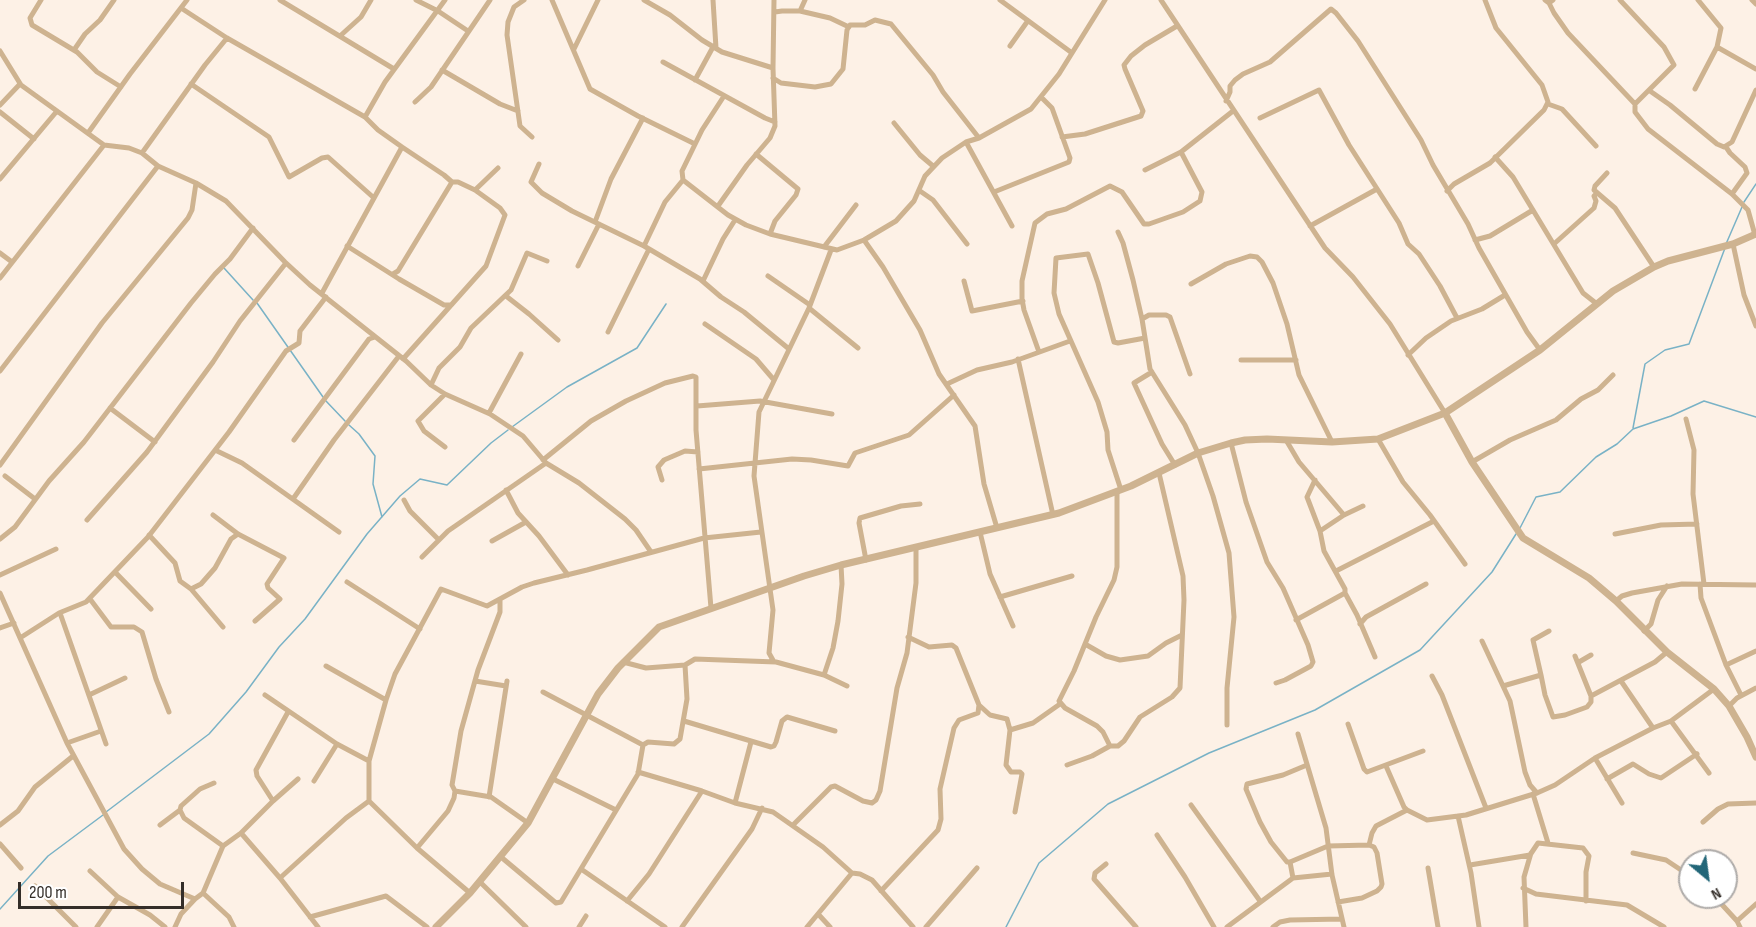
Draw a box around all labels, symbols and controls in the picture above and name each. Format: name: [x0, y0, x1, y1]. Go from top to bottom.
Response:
north arrow: [1678, 849, 1738, 909]
scale bar: [21, 870, 188, 908]
text: 200 m: [29, 882, 67, 903]
text: N: [1708, 883, 1724, 904]

